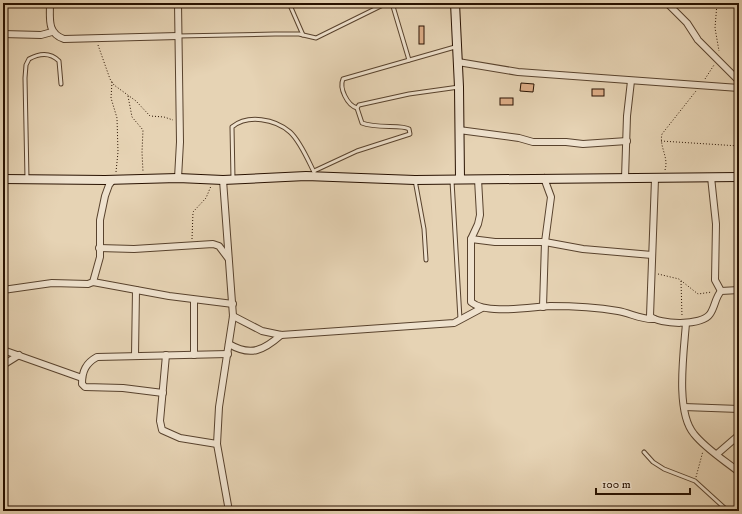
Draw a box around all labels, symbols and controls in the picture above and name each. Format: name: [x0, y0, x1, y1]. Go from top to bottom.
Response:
scale bar: [596, 470, 690, 496]
text: 100 m: [602, 477, 631, 492]

